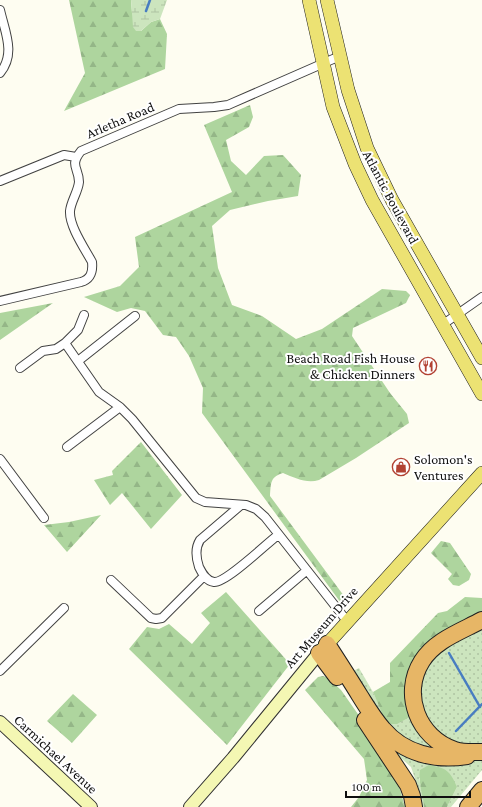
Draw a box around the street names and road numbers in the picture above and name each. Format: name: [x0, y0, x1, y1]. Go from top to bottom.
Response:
street label: Arletha Road: [84, 98, 157, 141]
street label: Atlantic Boulevard: [360, 148, 423, 247]
street label: Art Museum Drive: [281, 583, 361, 671]
street label: Carmichael Avenue: [11, 711, 101, 797]

